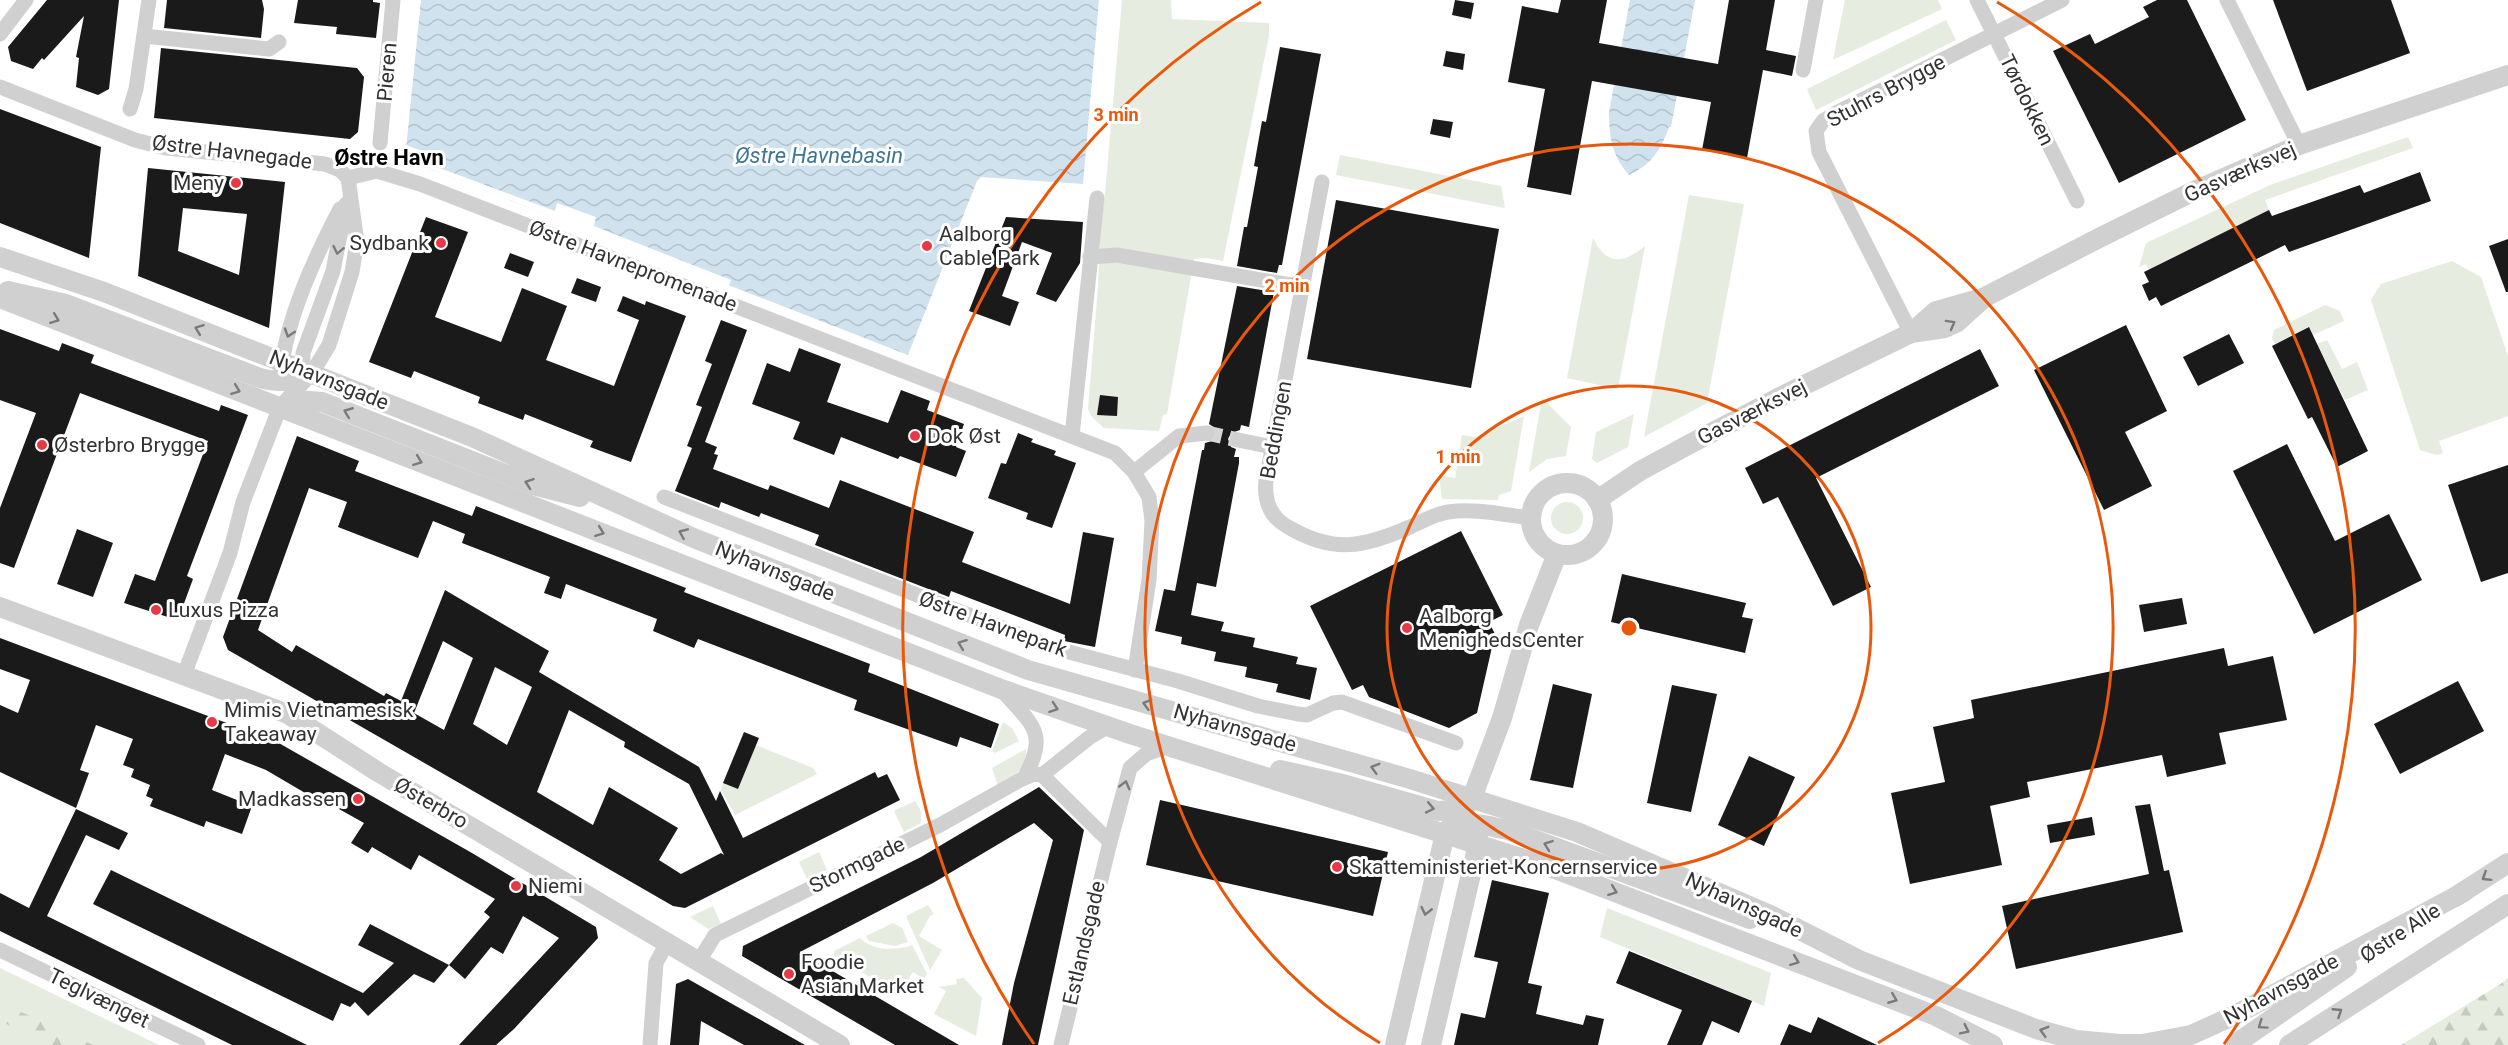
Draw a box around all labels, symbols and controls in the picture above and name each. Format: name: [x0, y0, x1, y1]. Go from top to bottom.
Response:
street label: Pieren: [372, 41, 402, 103]
street label: Stuhrs Brygge: [1823, 50, 1949, 132]
street label: Tørdokken: [1995, 51, 2059, 149]
text: 3 min: [1093, 104, 1139, 125]
street label: Østre Havnegade: [151, 130, 313, 174]
street label: Gasværksvej: [2181, 137, 2299, 207]
water label: Østre Havnebasin: [735, 143, 903, 168]
district label: Østre Havn: [334, 145, 444, 170]
place label: Meny: [173, 171, 224, 195]
marker: Meny: [229, 176, 243, 190]
street label: Østre Havnepromenade: [526, 215, 740, 317]
place label: Aalborg Cable Park: [939, 222, 1040, 270]
place label: Sydbank: [349, 231, 429, 255]
marker: Sydbank: [434, 236, 448, 250]
marker: Aalborg Cable Park: [920, 239, 934, 253]
one-way arrow: [332, 245, 345, 255]
text: 2 min: [1264, 275, 1310, 296]
one-way arrow: [49, 312, 59, 325]
one-way arrow: [1945, 320, 1956, 331]
one-way arrow: [194, 324, 205, 336]
one-way arrow: [284, 327, 296, 338]
street label: Nyhavnsgade: [266, 345, 392, 415]
street label: Gasværksvej: [1693, 374, 1811, 450]
street label: Beddingen: [1256, 379, 1296, 481]
one-way arrow: [230, 383, 241, 395]
one-way arrow: [343, 407, 354, 419]
place label: Dok Øst: [927, 424, 1001, 448]
marker: Dok Øst: [908, 429, 922, 443]
place label: Østerbro Brygge: [54, 433, 205, 457]
marker: Østerbro Brygge: [35, 438, 49, 452]
text: 1 min: [1435, 446, 1481, 467]
one-way arrow: [412, 454, 423, 466]
one-way arrow: [524, 477, 535, 490]
one-way arrow: [593, 525, 604, 537]
one-way arrow: [678, 528, 689, 540]
street label: Nyhavnsgade: [712, 536, 838, 606]
street label: Østre Havnepark: [916, 586, 1071, 662]
place label: Luxus Pizza: [168, 598, 279, 622]
marker: Luxus Pizza: [149, 603, 163, 617]
place label: Aalborg MenighedsCenter: [1419, 604, 1584, 652]
centre of rings: [1619, 618, 1639, 638]
marker: Aalborg MenighedsCenter: [1400, 621, 1414, 635]
one-way arrow: [957, 639, 968, 651]
place label: Mimis Vietnamesisk Takeaway: [224, 698, 414, 746]
one-way arrow: [1142, 698, 1152, 711]
street label: Nyhavnsgade: [1171, 699, 1299, 757]
one-way arrow: [1048, 701, 1059, 714]
marker: Mimis Vietnamesisk Takeaway: [205, 715, 219, 729]
one-way arrow: [1370, 763, 1380, 776]
street label: Østerbro: [390, 772, 472, 834]
one-way arrow: [1117, 780, 1130, 790]
place label: Madkassen: [238, 787, 346, 811]
marker: Madkassen: [351, 792, 365, 806]
one-way arrow: [1425, 801, 1435, 814]
street label: Stormgade: [806, 832, 908, 898]
one-way arrow: [1543, 839, 1554, 852]
place label: Skatteministeriet-Koncernservice: [1349, 855, 1658, 879]
marker: Skatteministeriet-Koncernservice: [1330, 860, 1344, 874]
street label: Nyhavnsgade: [1682, 867, 1806, 943]
one-way arrow: [2482, 870, 2492, 882]
place label: Niemi: [528, 874, 583, 898]
marker: Niemi: [509, 879, 523, 893]
street label: Estlandsgade: [1058, 879, 1110, 1007]
one-way arrow: [1607, 884, 1618, 896]
street label: Østre Alle: [2356, 898, 2444, 968]
one-way arrow: [1420, 906, 1433, 916]
street label: Nyhavnsgade: [2219, 949, 2343, 1029]
place label: Foodie Asian Market: [801, 950, 924, 998]
one-way arrow: [1789, 953, 1800, 966]
street label: Teglvænget: [45, 963, 153, 1033]
marker: Foodie Asian Market: [782, 967, 796, 981]
one-way arrow: [1887, 992, 1898, 1004]
one-way arrow: [2332, 1008, 2342, 1020]
one-way arrow: [2258, 1018, 2269, 1029]
one-way arrow: [1958, 1023, 1969, 1035]
one-way arrow: [2039, 1026, 2050, 1038]

